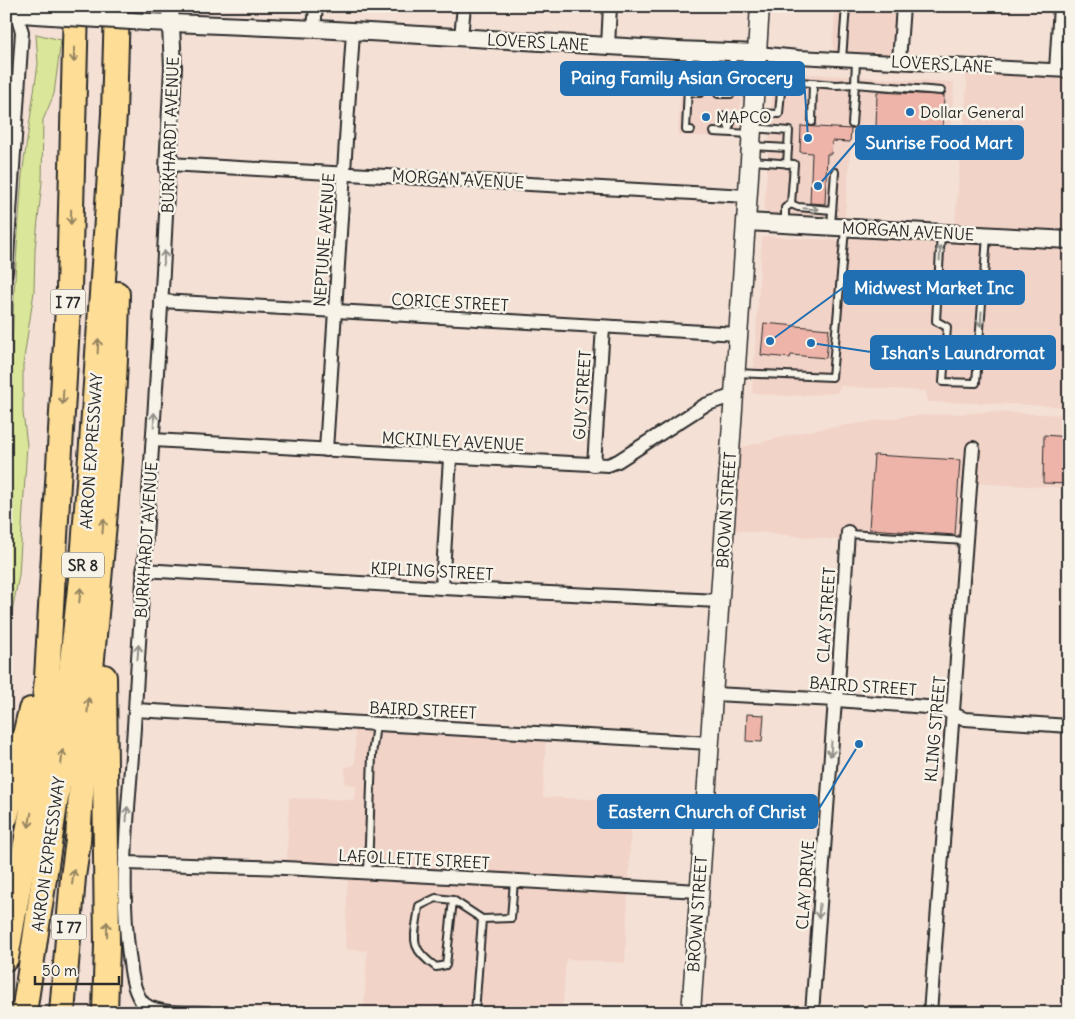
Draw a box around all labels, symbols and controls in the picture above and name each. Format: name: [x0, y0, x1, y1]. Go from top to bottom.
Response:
street label: LOVERS LANE: [486, 29, 590, 55]
one-way arrow: [70, 47, 79, 63]
street label: LOVERS LANE: [890, 51, 994, 77]
street label: BURKHARDT AVENUE: [157, 56, 183, 214]
callout: Paing Family Asian Grocery: [561, 62, 804, 95]
text: Paing Family Asian Grocery: [571, 66, 793, 89]
place label: Dollar General: [920, 102, 1024, 122]
marker: Dollar General: [904, 106, 916, 118]
place label: MAPCO: [716, 107, 772, 127]
marker: MAPCO: [700, 111, 712, 123]
callout: Sunrise Food Mart: [856, 126, 1023, 159]
text: Sunrise Food Mart: [865, 131, 1014, 154]
street label: MORGAN AVENUE: [391, 166, 525, 192]
street label: NEPTUNE AVENUE: [309, 172, 339, 308]
one-way arrow: [803, 204, 819, 213]
one-way arrow: [66, 209, 76, 225]
street label: MORGAN AVENUE: [841, 218, 975, 244]
one-way arrow: [936, 245, 945, 261]
one-way arrow: [159, 250, 169, 266]
callout: Midwest Market Inc: [844, 271, 1024, 304]
text: Midwest Market Inc: [854, 276, 1014, 299]
street label: CORICE STREET: [391, 289, 509, 315]
road number: I 77: [50, 290, 86, 314]
one-way arrow: [976, 310, 985, 326]
callout: Ishan's Laundromat: [871, 336, 1055, 369]
one-way arrow: [94, 338, 103, 354]
text: Ishan's Laundromat: [881, 341, 1046, 364]
street label: GUY STREET: [569, 350, 595, 440]
street label: AKRON EXPRESSWAY: [76, 372, 106, 530]
one-way arrow: [58, 389, 67, 405]
one-way arrow: [149, 412, 158, 428]
street label: MCKINLEY AVENUE: [381, 427, 525, 455]
street label: BROWN STREET: [712, 451, 740, 569]
street label: BURKHARDT AVENUE: [131, 461, 161, 619]
one-way arrow: [98, 518, 108, 534]
road number: SR 8: [62, 552, 104, 578]
street label: KIPLING STREET: [370, 558, 494, 584]
street label: CLAY STREET: [813, 566, 839, 664]
one-way arrow: [75, 588, 84, 604]
one-way arrow: [133, 644, 142, 660]
street label: BAIRD STREET: [809, 672, 917, 700]
street label: KLING STREET: [920, 675, 950, 783]
street label: BAIRD STREET: [369, 697, 477, 723]
one-way arrow: [83, 698, 92, 714]
one-way arrow: [827, 740, 836, 756]
one-way arrow: [57, 749, 67, 765]
street label: AKRON EXPRESSWAY: [27, 775, 69, 933]
callout: Eastern Church of Christ: [598, 795, 817, 828]
text: Eastern Church of Christ: [608, 800, 807, 823]
one-way arrow: [122, 806, 132, 822]
one-way arrow: [25, 812, 35, 828]
street label: CLAY DRIVE: [792, 840, 818, 930]
street label: LAFOLLETTE STREET: [338, 845, 490, 873]
street label: BROWN STREET: [683, 855, 711, 973]
one-way arrow: [68, 869, 78, 885]
one-way arrow: [815, 902, 824, 918]
road number: I 77: [52, 914, 86, 940]
one-way arrow: [102, 921, 112, 938]
scale bar: [35, 954, 119, 986]
text: 50 m: [42, 961, 77, 980]

